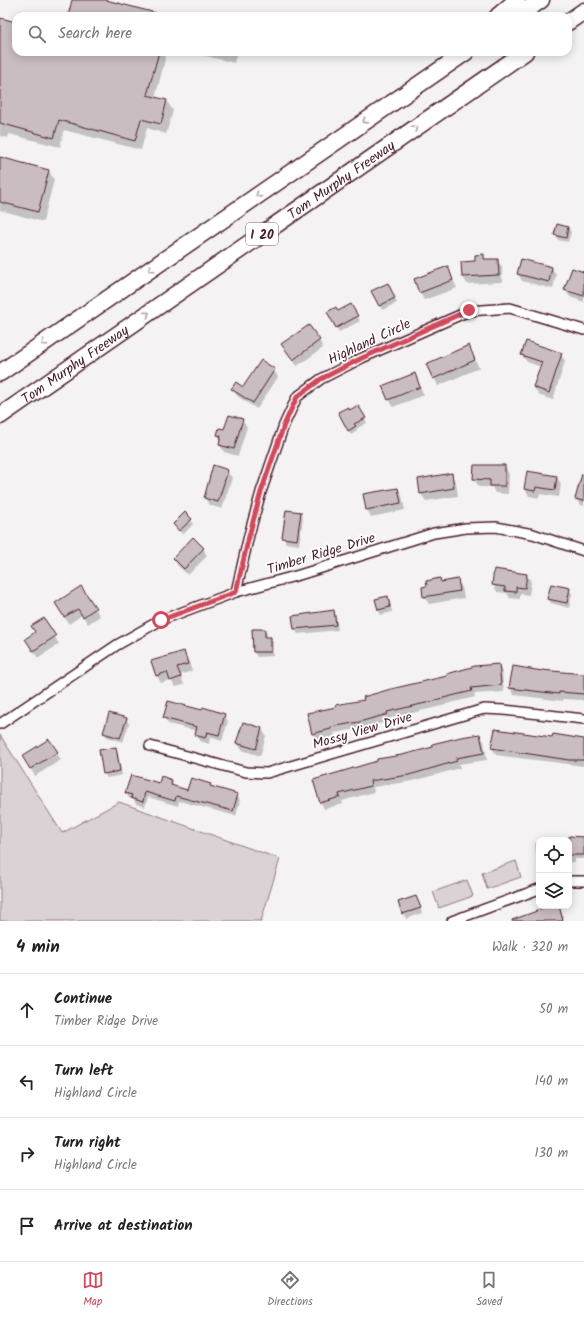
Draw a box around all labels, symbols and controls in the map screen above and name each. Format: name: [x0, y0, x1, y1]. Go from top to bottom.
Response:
search box: [12, 12, 572, 56]
text: Search here: [58, 22, 132, 46]
icon: search: [26, 23, 48, 45]
one-way arrow: [362, 116, 369, 124]
one-way arrow: [411, 125, 418, 133]
street label: Tom Murphy Freeway: [283, 135, 400, 225]
one-way arrow: [255, 190, 262, 198]
road number: I 20: [246, 223, 278, 245]
one-way arrow: [148, 264, 155, 272]
route end: [460, 301, 478, 319]
one-way arrow: [143, 311, 150, 319]
street label: Highland Circle: [324, 313, 415, 371]
street label: Tom Murphy Freeway: [17, 320, 134, 410]
one-way arrow: [41, 338, 48, 346]
street label: Timber Ridge Drive: [264, 527, 379, 581]
route start: [152, 611, 170, 629]
street label: Mossy View Drive: [310, 706, 415, 756]
map controls: [536, 837, 572, 909]
button: locate: [536, 837, 572, 873]
button: layers: [536, 873, 572, 909]
text: 4 min: [16, 934, 60, 961]
text: Walk · 320 m: [492, 937, 568, 958]
text: Continue: [54, 987, 112, 1011]
icon: ahead: [16, 999, 38, 1021]
text: 50 m: [539, 999, 568, 1020]
text: Timber Ridge Drive: [54, 1011, 158, 1032]
text: Turn left: [54, 1059, 114, 1083]
icon: left: [16, 1071, 38, 1093]
text: 140 m: [535, 1071, 568, 1092]
text: Highland Circle: [54, 1083, 137, 1104]
text: Turn right: [54, 1131, 121, 1155]
icon: right: [16, 1143, 38, 1165]
text: 130 m: [534, 1143, 568, 1164]
text: Highland Circle: [54, 1155, 137, 1176]
text: Arrive at destination: [54, 1214, 193, 1238]
icon: arrive: [16, 1215, 38, 1237]
tab: Map: [82, 1269, 104, 1311]
tab: Directions: [267, 1269, 313, 1311]
tab: Saved: [476, 1269, 502, 1311]

